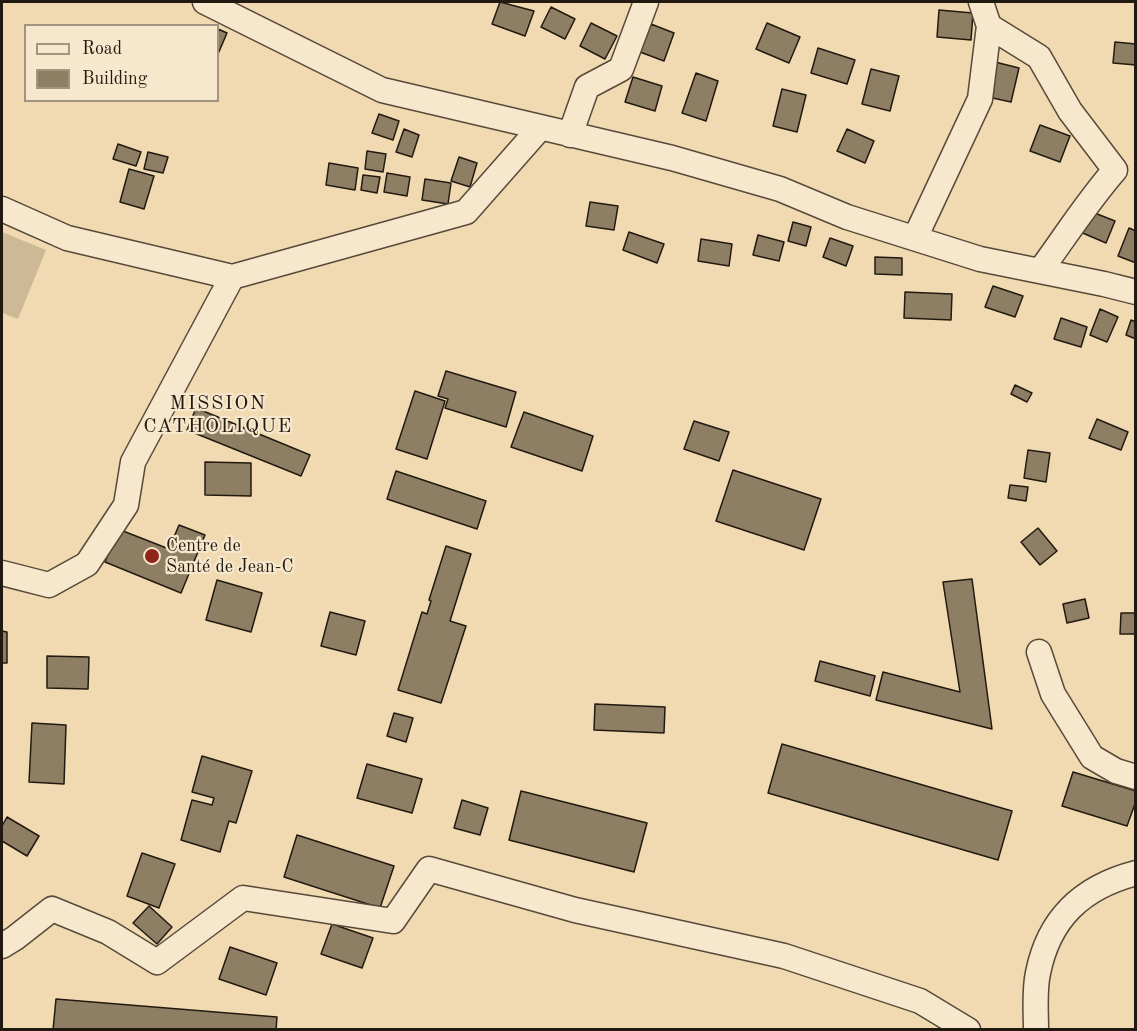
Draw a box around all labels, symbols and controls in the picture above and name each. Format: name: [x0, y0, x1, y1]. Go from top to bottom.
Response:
legend: [24, 24, 219, 102]
text: Road: [82, 40, 122, 58]
text: Building: [82, 70, 147, 88]
district label: MISSION CATHOLIQUE: [143, 392, 293, 439]
place label: Centre de Santé de Jean-C: [166, 535, 293, 578]
marker: Centre de Santé de Jean-C: [143, 547, 161, 565]

